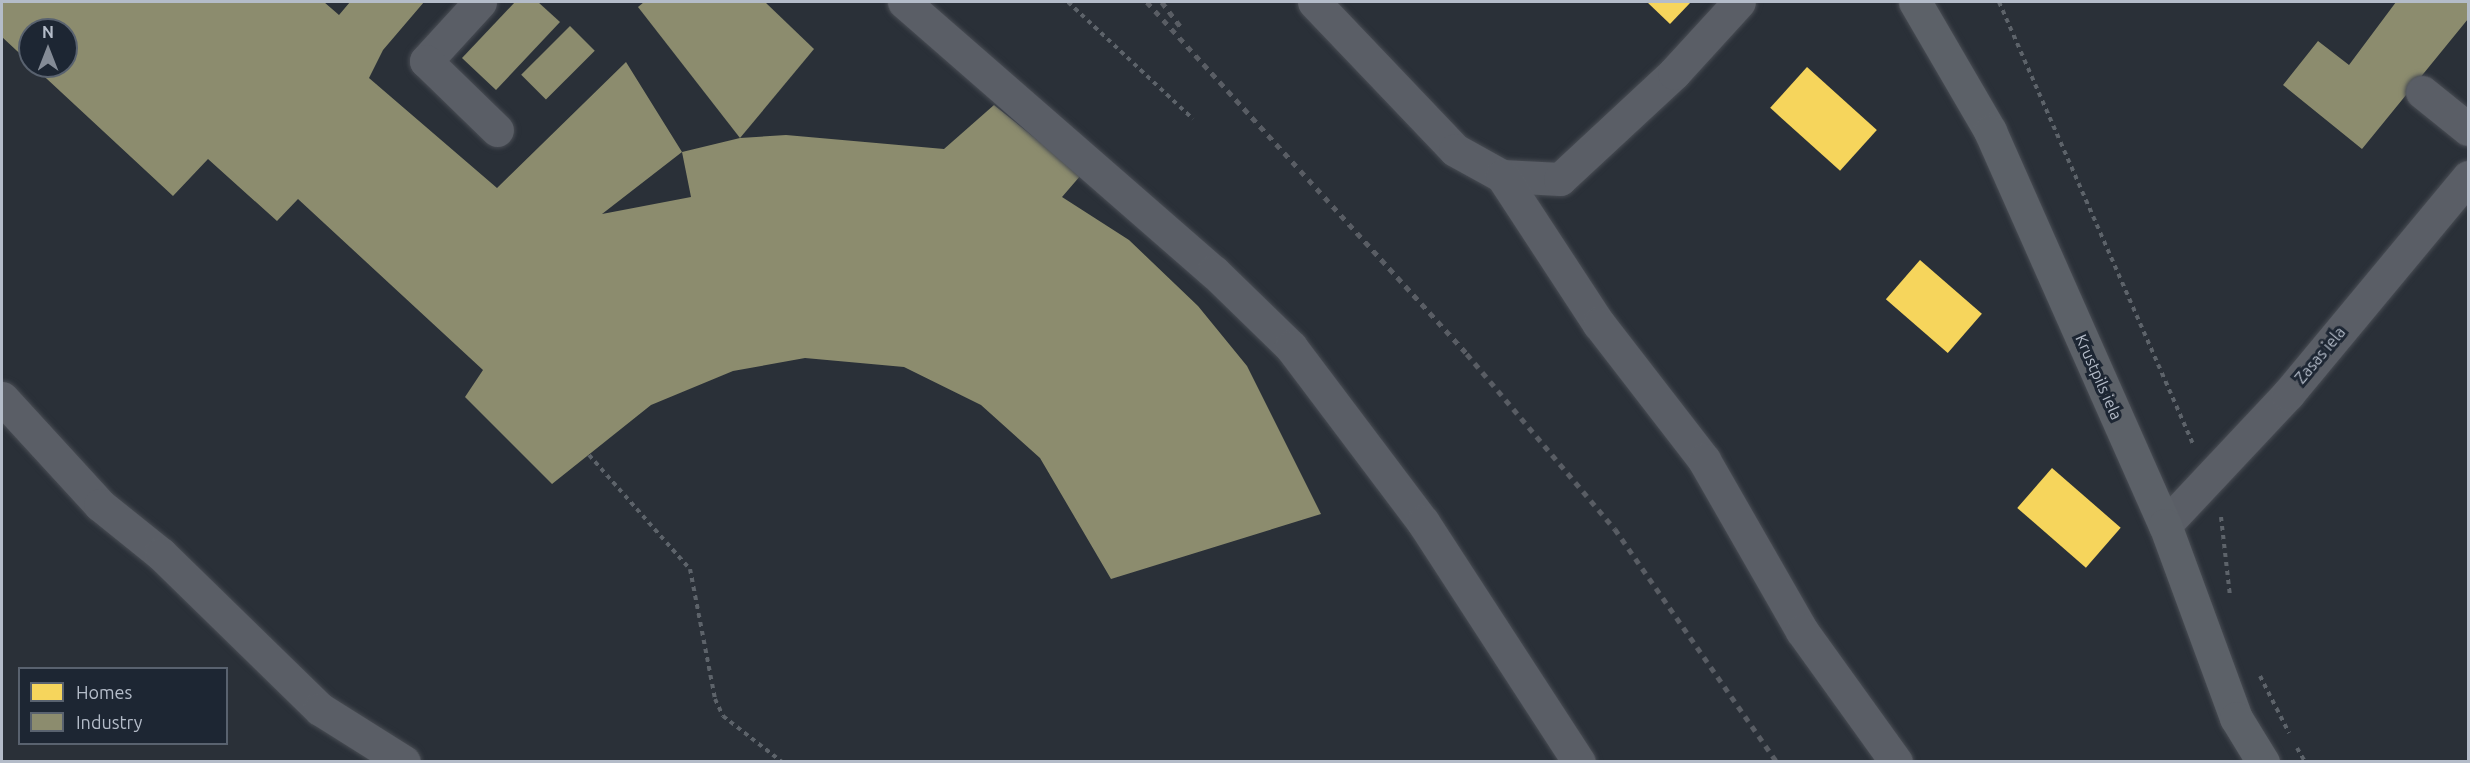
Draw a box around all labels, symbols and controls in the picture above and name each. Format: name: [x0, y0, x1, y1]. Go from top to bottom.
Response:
north arrow: [18, 18, 78, 78]
text: N: [42, 23, 54, 41]
street label: Zasas iela: [2291, 323, 2349, 387]
street label: Krustpils iela: [2072, 331, 2126, 423]
legend: [18, 667, 228, 745]
text: Homes: [76, 682, 132, 702]
text: Industry: [76, 712, 142, 732]

